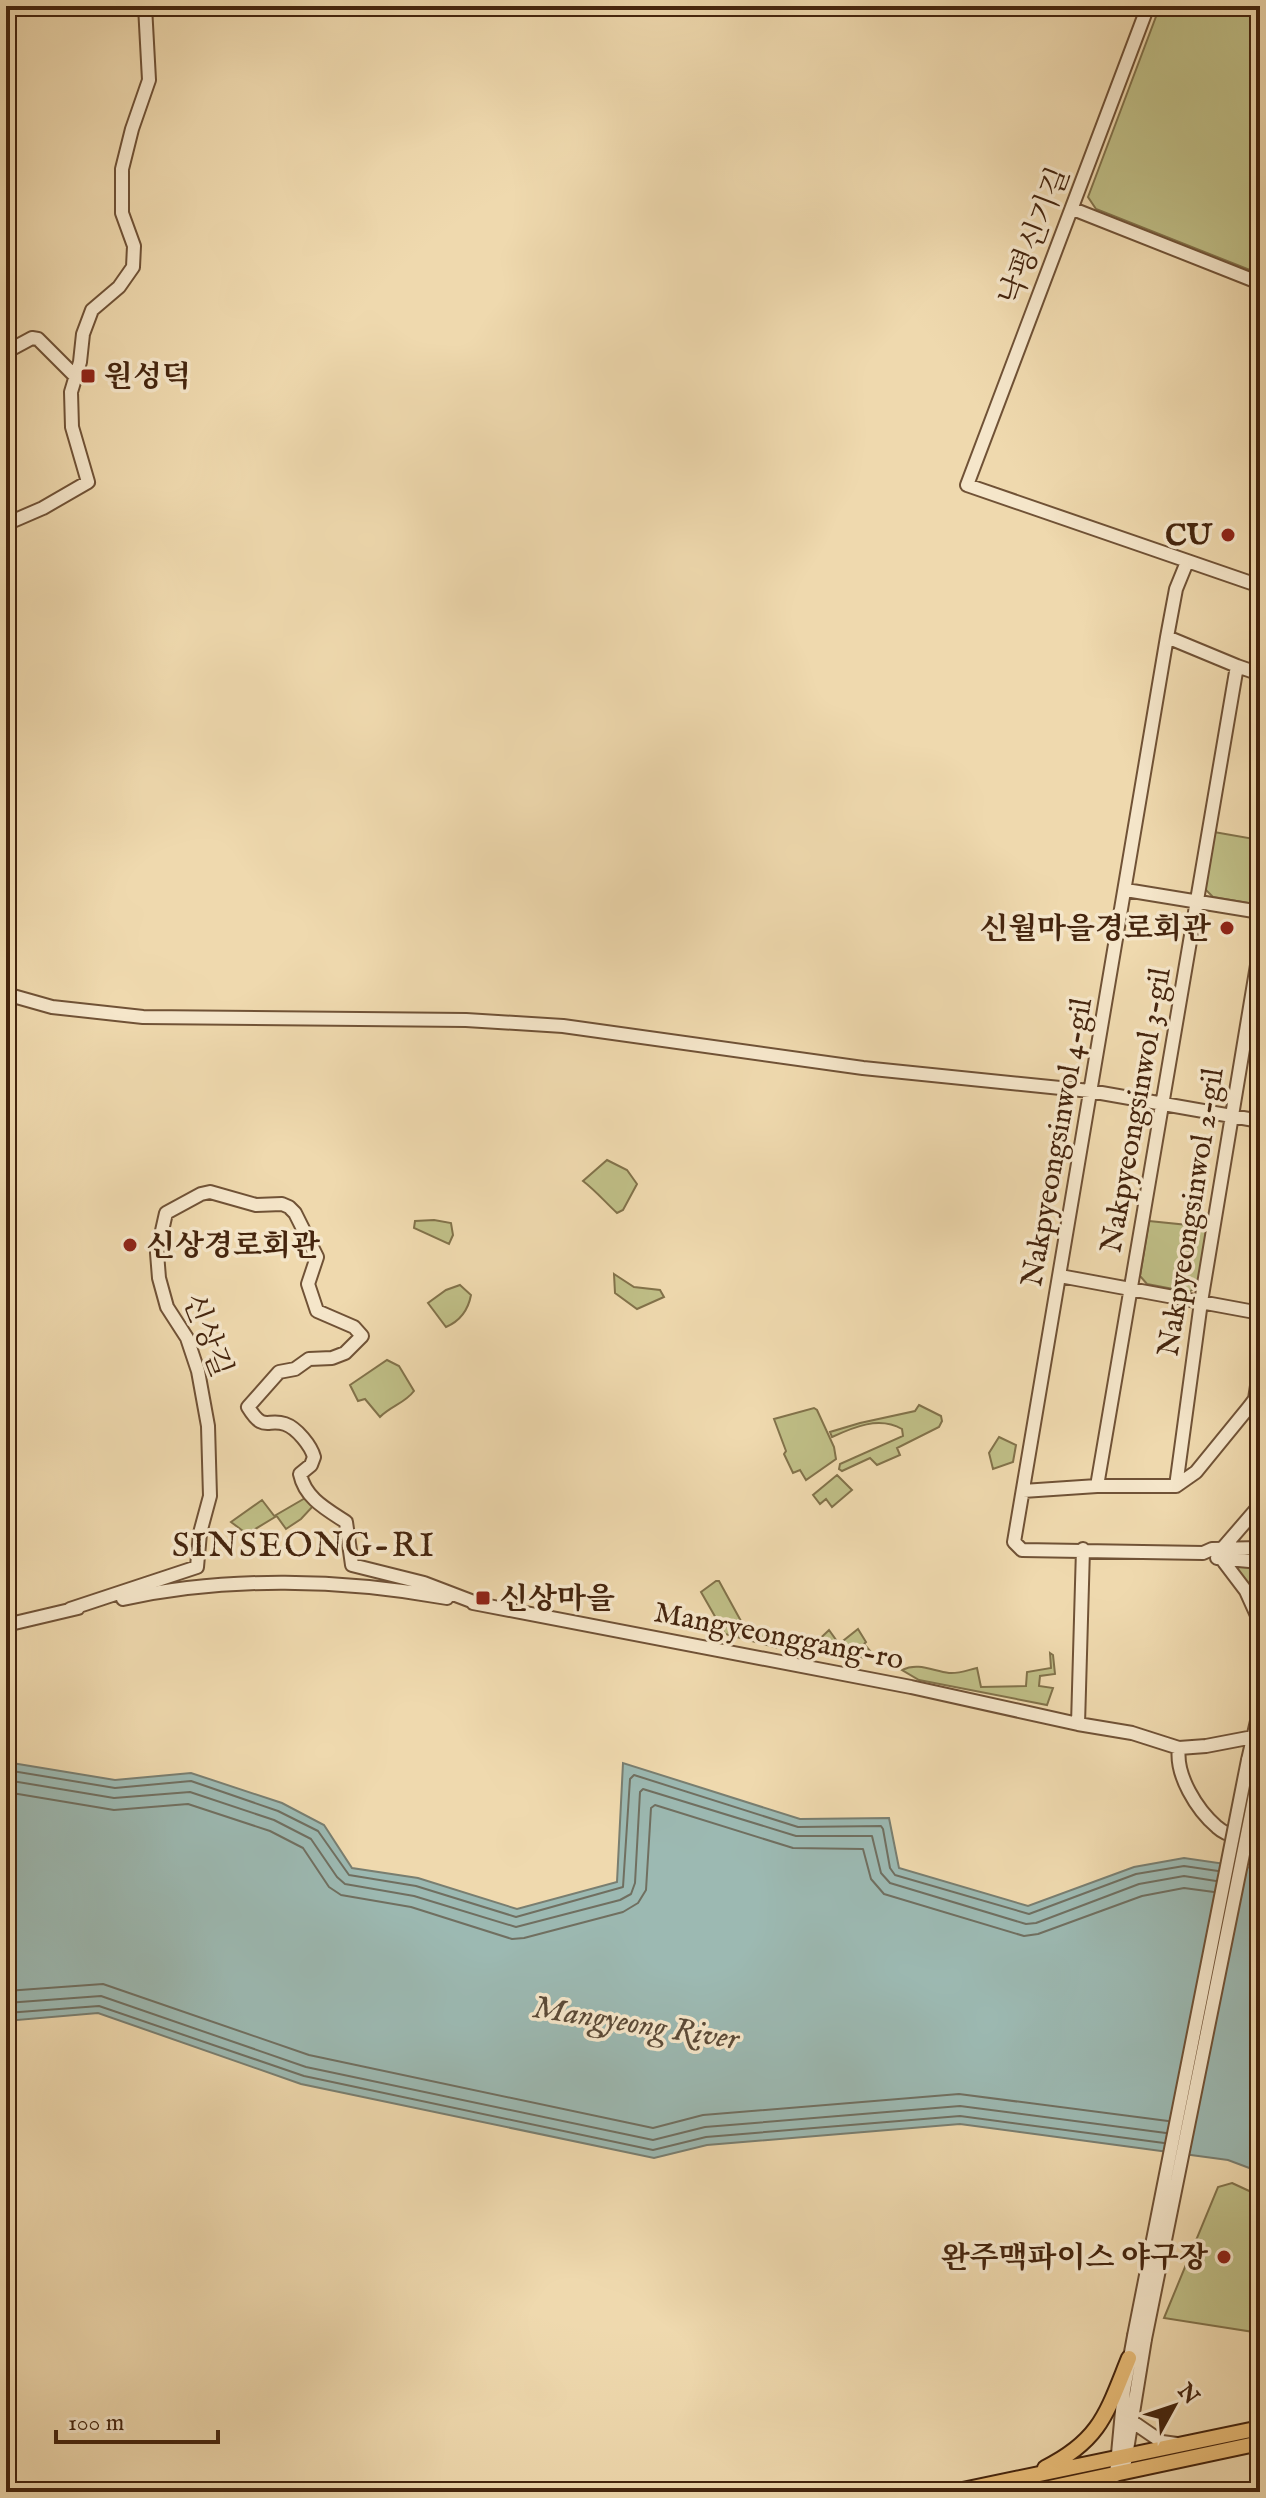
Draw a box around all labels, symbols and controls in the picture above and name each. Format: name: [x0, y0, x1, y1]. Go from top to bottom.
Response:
street label: 낙평신기길: [992, 162, 1080, 311]
place label: 원성덕: [104, 359, 191, 397]
marker: 원성덕: [79, 367, 97, 385]
place label: CU: [1165, 518, 1214, 556]
marker: CU: [1219, 526, 1237, 544]
place label: 신월마을경로회관: [979, 911, 1211, 949]
marker: 신월마을경로회관: [1218, 919, 1236, 937]
street label: Nakpyeongsinwol 3-gil: [1093, 964, 1181, 1256]
street label: Nakpyeongsinwol 4-gil: [1014, 994, 1102, 1290]
street label: Nakpyeongsinwol 2-gil: [1150, 1065, 1234, 1359]
place label: 신상경로회관: [146, 1228, 320, 1266]
marker: 신상경로회관: [121, 1236, 139, 1254]
street label: 신상길: [173, 1288, 239, 1383]
district label: SINSEONG-RI: [172, 1525, 436, 1568]
place label: 신상마을: [499, 1581, 615, 1619]
marker: 신상마을: [474, 1589, 492, 1607]
street label: Mangyeonggang-ro: [651, 1594, 907, 1680]
water label: Mangyeong River: [530, 1988, 744, 2061]
place label: 완주맥파이스 야구장: [941, 2240, 1208, 2278]
marker: 완주맥파이스 야구장: [1215, 2248, 1233, 2266]
north arrow: [1134, 2366, 1214, 2446]
text: N: [1170, 2377, 1205, 2411]
scale bar: [56, 2394, 218, 2444]
text: 100 m: [68, 2408, 124, 2439]

